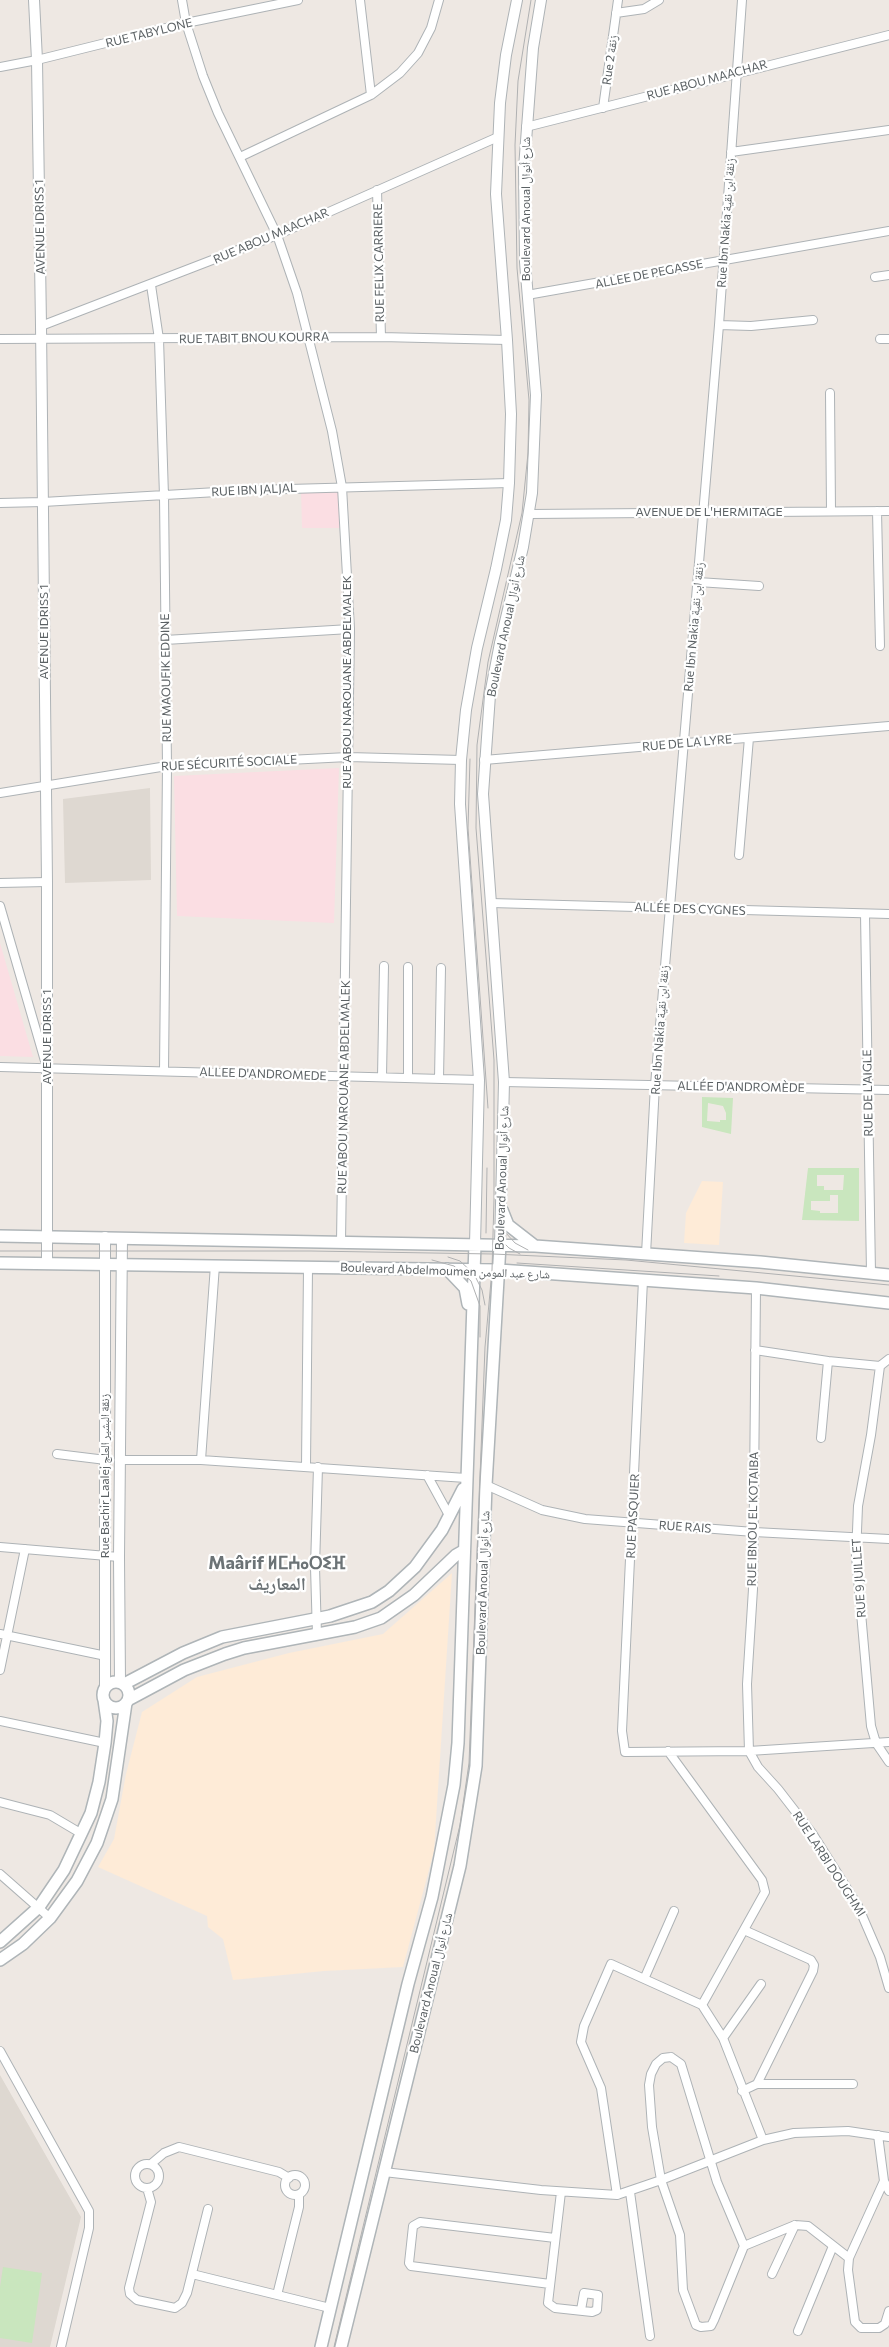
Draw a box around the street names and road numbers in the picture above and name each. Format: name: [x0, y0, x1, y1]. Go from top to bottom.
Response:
street label: RUE TABYLONE: [104, 15, 194, 51]
street label: Rue 2 زنقة: [599, 34, 621, 86]
street label: RUE ABOU MAACHAR: [645, 57, 769, 103]
street label: Boulevard Anoual شارع أنوال: [519, 137, 533, 281]
street label: Rue Ibn Nakia زنقة ابن نقية: [714, 158, 738, 288]
street label: AVENUE IDRISS 1: [32, 179, 48, 275]
street label: RUE FELIX CARRIERE: [371, 203, 387, 323]
street label: RUE ABOU MAACHAR: [211, 205, 331, 267]
street label: ALLEE DE PEGASSE: [594, 256, 704, 292]
street label: RUE TABIT BNOU KOURRA: [179, 329, 329, 347]
street label: RUE IBN JALJAL: [211, 481, 297, 499]
street label: AVENUE DE L'HERMITAGE: [635, 505, 783, 519]
street label: Boulevard Anoual شارع أنوال: [484, 554, 528, 698]
street label: Rue Ibn Nakia زنقة ابن نقية: [681, 562, 707, 692]
street label: RUE ABOU NAROUANE ABDELMALEK: [340, 575, 354, 789]
street label: AVENUE IDRISS 1: [37, 584, 51, 680]
street label: RUE MAOUFIK EDDINE: [158, 613, 174, 743]
street label: RUE DE LA LYRE: [641, 732, 733, 754]
street label: RUE SÉCURITÉ SOCIALE: [161, 752, 297, 774]
street label: ALLÉE DES CYGNES: [634, 900, 746, 918]
street label: Rue Ibn Nakia زنقة ابن نقية: [648, 965, 672, 1095]
street label: RUE ABOU NAROUANE ABDELMALEK: [335, 980, 353, 1194]
street label: AVENUE IDRISS 1: [40, 989, 54, 1085]
street label: RUE DE L'AIGLE: [860, 1049, 876, 1137]
street label: ALLEE D'ANDROMEDE: [199, 1065, 327, 1083]
street label: ALLÉE D'ANDROMÈDE: [677, 1079, 805, 1095]
street label: Boulevard Anoual شارع أنوال: [492, 1106, 512, 1250]
street label: Boulevard Abdelmoumen شارع عبد المومن: [340, 1260, 550, 1282]
street label: Rue Bachir Laalej زنقة البشير العلج: [98, 1394, 112, 1558]
street label: RUE IBNOU EL KOTAIBA: [745, 1452, 761, 1586]
street label: RUE PASQUIER: [624, 1473, 642, 1559]
street label: Boulevard Anoual شارع أنوال: [473, 1511, 493, 1655]
street label: RUE RAIS: [658, 1518, 712, 1536]
street label: RUE 9 JUILLET: [849, 1538, 869, 1618]
street label: RUE LARBI DOUGHMI: [790, 1809, 868, 1919]
street label: Boulevard Anoual شارع أنوال: [407, 1911, 455, 2055]

